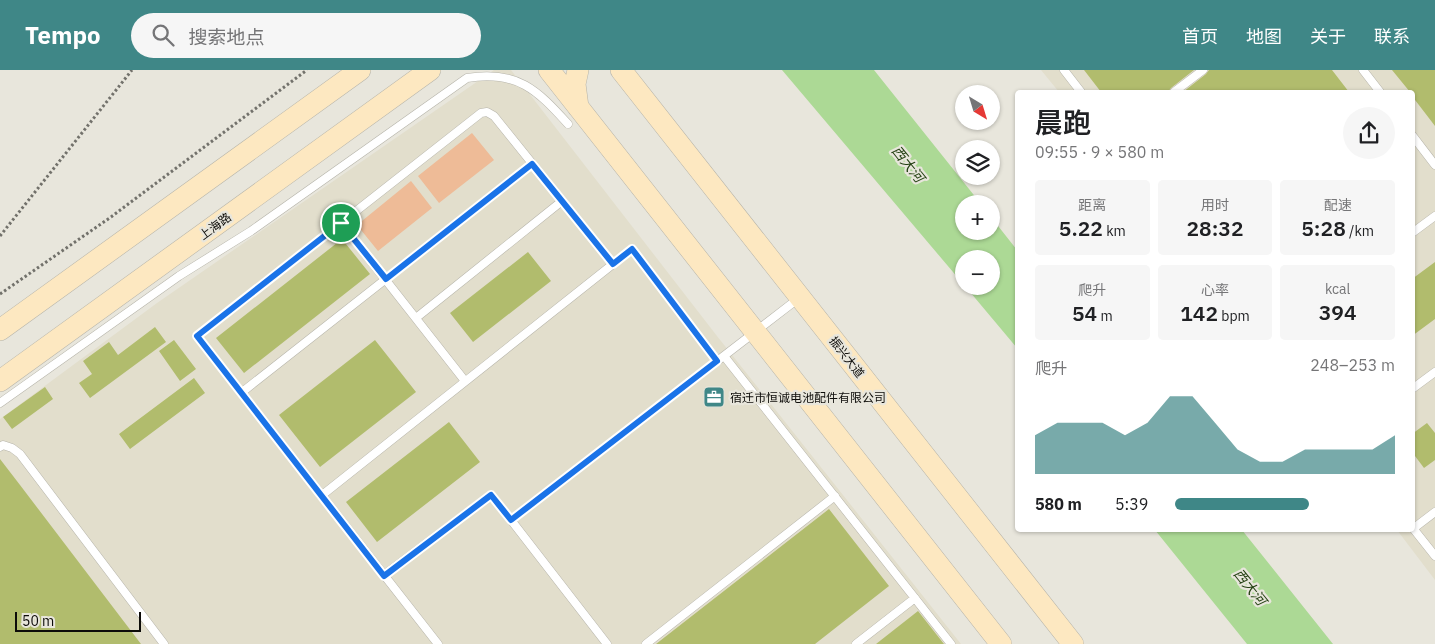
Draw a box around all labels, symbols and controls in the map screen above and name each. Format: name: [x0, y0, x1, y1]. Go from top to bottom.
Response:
search box: [131, 13, 481, 58]
text: Tempo: [25, 19, 101, 51]
icon: search: [149, 21, 177, 49]
text: 搜索地点: [189, 25, 265, 49]
text: 首页: [1182, 25, 1218, 48]
text: 地图: [1246, 25, 1282, 48]
text: 关于: [1310, 25, 1346, 48]
text: 联系: [1374, 25, 1410, 48]
north arrow: [955, 85, 1000, 130]
map controls: [955, 85, 1000, 295]
text: 晨跑: [1035, 104, 1091, 141]
button: share: [1343, 107, 1395, 159]
button: layers: [955, 140, 1000, 185]
water label: 西大河: [888, 142, 930, 188]
text: 09:55 · 9 × 580 m: [1035, 142, 1164, 162]
button: +: [955, 195, 1000, 240]
text: 距离: [1078, 196, 1106, 214]
text: 用时: [1201, 196, 1229, 214]
text: 配速: [1324, 196, 1352, 214]
pin: [320, 202, 362, 244]
street label: 上海路: [196, 209, 234, 243]
icon: arrive: [327, 209, 355, 237]
text: 5.22: [1059, 214, 1103, 242]
text: 28:32: [1186, 214, 1244, 242]
text: 5:28: [1301, 214, 1346, 242]
text: km: [1103, 222, 1126, 240]
text: /km: [1346, 222, 1374, 240]
button: −: [955, 250, 1000, 295]
text: kcal: [1325, 280, 1350, 298]
text: 爬升: [1078, 281, 1106, 299]
text: 心率: [1201, 281, 1229, 299]
text: 394: [1319, 298, 1357, 326]
text: 54: [1072, 299, 1097, 327]
text: 142: [1180, 299, 1218, 327]
text: m: [1097, 307, 1113, 325]
text: bpm: [1218, 307, 1250, 325]
street label: 振兴大道: [826, 333, 868, 381]
text: 248–253 m: [1310, 355, 1395, 375]
text: 爬升: [1035, 358, 1067, 378]
office icon: 宿迁市恒诚电池配件有限公司: [702, 385, 726, 409]
place label: 宿迁市恒诚电池配件有限公司: [730, 390, 886, 405]
text: 580 m: [1035, 494, 1082, 514]
text: 5:39: [1115, 494, 1148, 514]
water label: 西大河: [1230, 565, 1272, 611]
scale bar: [15, 609, 141, 632]
text: 50 m: [22, 612, 54, 630]

